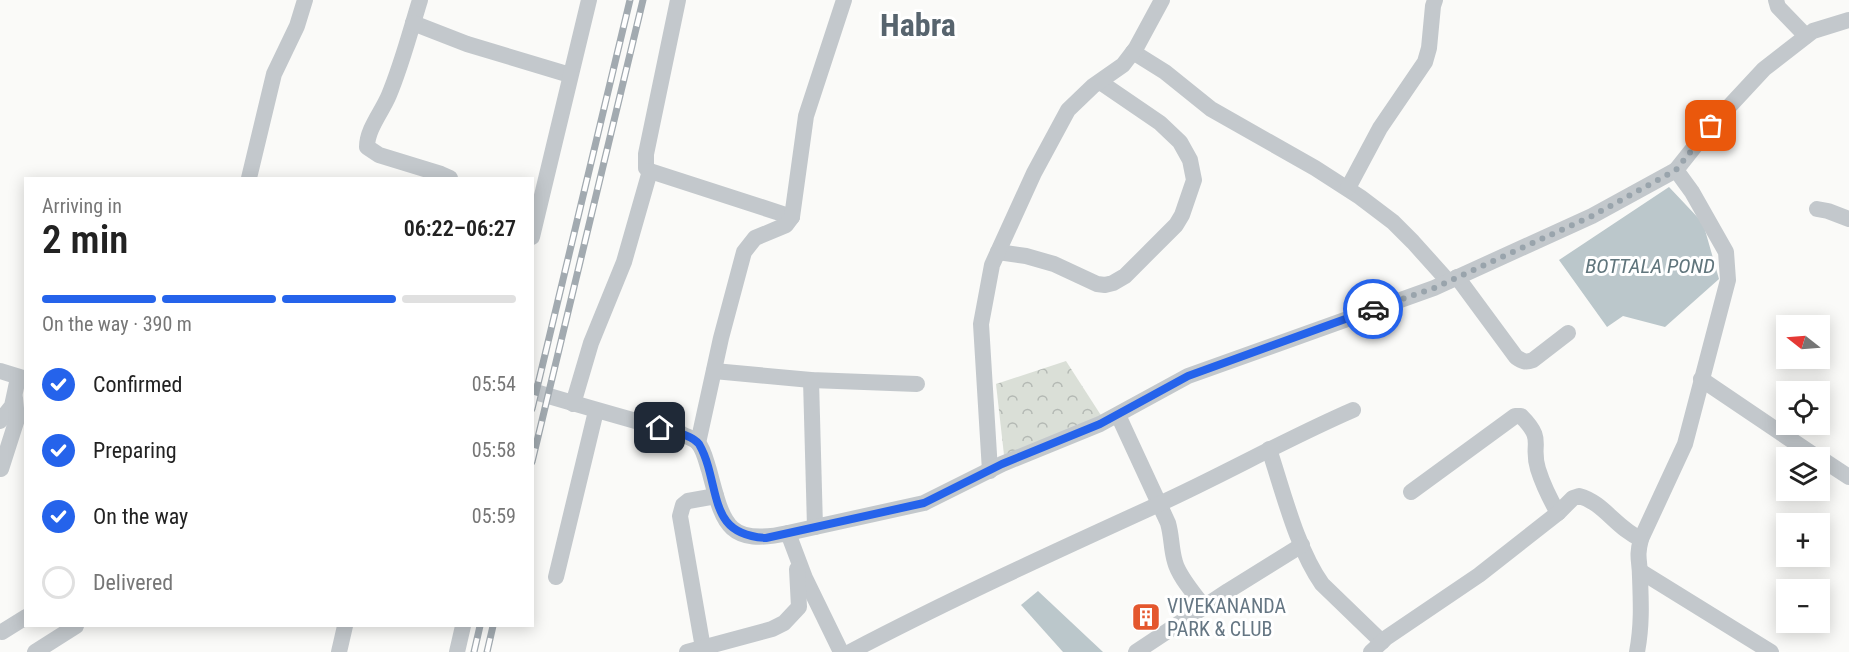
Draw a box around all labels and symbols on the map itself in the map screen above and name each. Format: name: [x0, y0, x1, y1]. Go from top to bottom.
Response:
district label: Habra: [880, 6, 956, 44]
pin: [1685, 100, 1736, 151]
water label: BOTTALA POND: [1585, 254, 1715, 278]
courier: [1343, 279, 1403, 339]
north arrow: [1776, 315, 1830, 369]
pin: [634, 402, 685, 453]
place label: VIVEKANANDA PARK & CLUB: [1167, 594, 1287, 641]
building icon: VIVEKANANDA PARK & CLUB: [1130, 601, 1162, 633]

